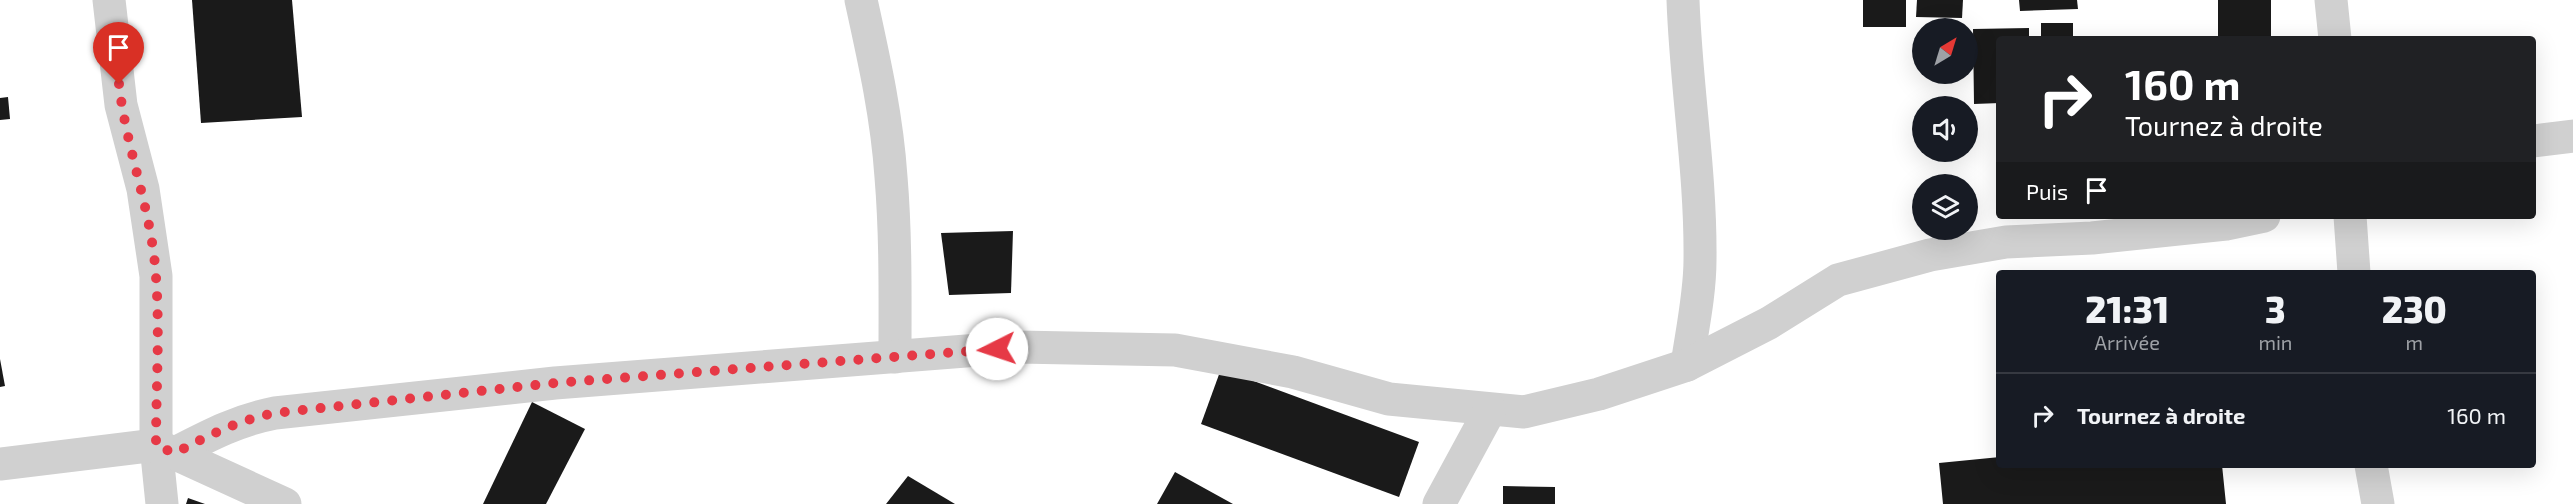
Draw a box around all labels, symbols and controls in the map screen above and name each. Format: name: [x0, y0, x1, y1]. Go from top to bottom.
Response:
north arrow: [1912, 18, 1978, 84]
map controls: [1912, 18, 1978, 240]
pin: [93, 22, 144, 84]
icon: arrive: [102, 31, 135, 64]
text: 160 m: [2125, 58, 2241, 108]
icon: right: [2026, 60, 2104, 138]
button: sound: [1912, 96, 1978, 162]
text: Tournez à droite: [2125, 109, 2323, 141]
button: layers: [1912, 174, 1978, 240]
icon: arrive: [2080, 174, 2113, 207]
text: Puis: [2026, 178, 2068, 204]
text: 21:31: [2085, 287, 2169, 330]
text: 3: [2265, 287, 2286, 330]
text: 230: [2382, 287, 2447, 330]
position arrow: [965, 317, 1029, 381]
text: Arrivée: [2094, 330, 2160, 354]
text: min: [2258, 330, 2292, 354]
text: m: [2405, 330, 2423, 354]
icon: right: [2026, 399, 2059, 432]
text: Tournez à droite: [2077, 402, 2246, 428]
text: 160 m: [2447, 402, 2506, 428]

